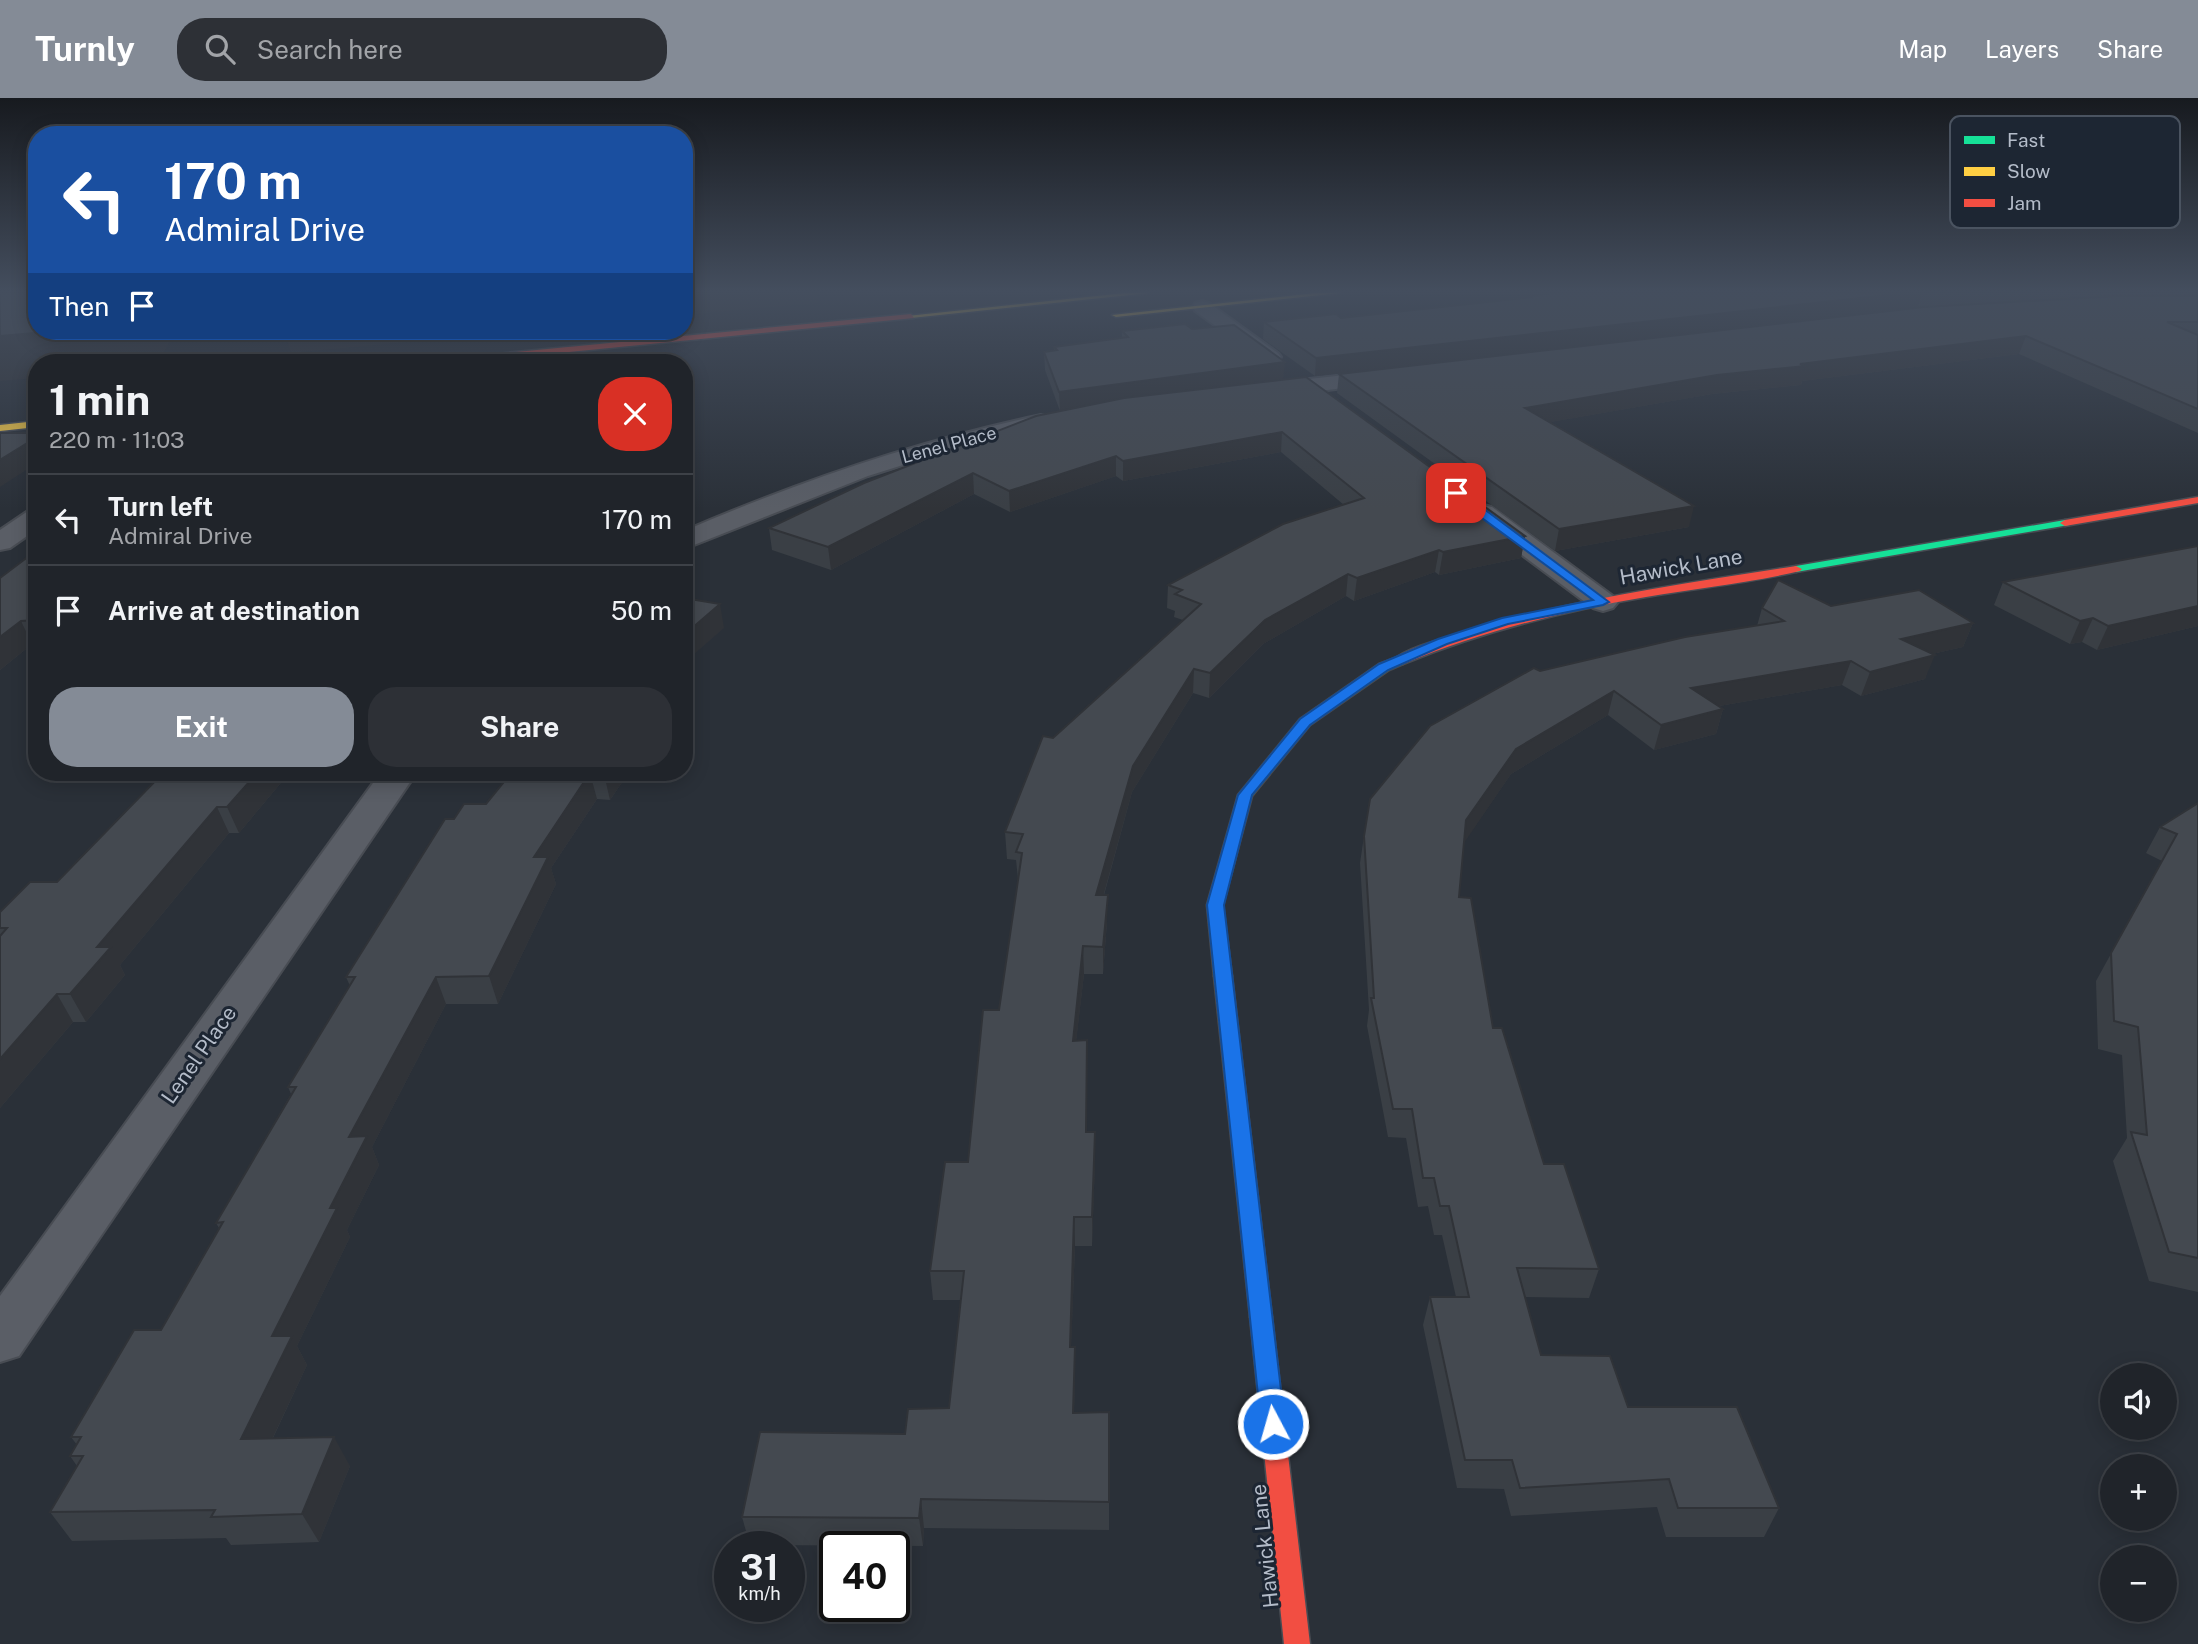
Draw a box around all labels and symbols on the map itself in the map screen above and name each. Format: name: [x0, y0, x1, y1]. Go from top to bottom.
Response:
legend: [1950, 116, 2180, 228]
text: Fast: [2007, 129, 2045, 151]
text: Slow: [2007, 160, 2051, 182]
text: Jam: [2007, 192, 2041, 214]
street label: Lenel Place: [899, 422, 999, 467]
pin: [1426, 463, 1486, 523]
street label: Hawick Lane: [1617, 543, 1744, 590]
street label: Lenel Place: [156, 1001, 241, 1108]
position arrow: [1236, 1387, 1310, 1461]
street label: Hawick Lane: [1246, 1483, 1283, 1609]
speed limit sign: 40: [819, 1531, 910, 1622]

